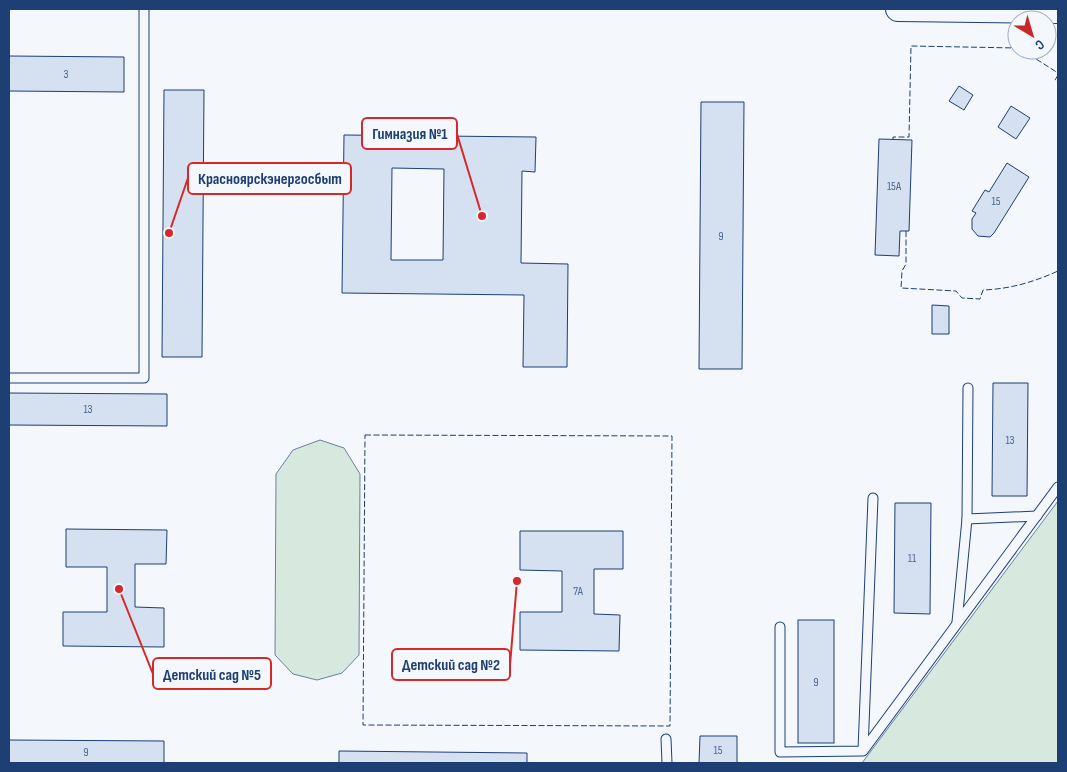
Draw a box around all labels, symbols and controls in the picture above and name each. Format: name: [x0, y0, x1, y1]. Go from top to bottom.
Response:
north arrow: [1007, 10, 1057, 60]
text: С: [1032, 36, 1048, 54]
house number: 3: [63, 67, 69, 82]
callout: Гимназия №1: [362, 118, 457, 149]
text: Гимназия №1: [372, 125, 448, 144]
callout: Красноярскэнергосбыт: [188, 163, 351, 194]
text: Красноярскэнергосбыт: [198, 170, 342, 189]
house number: 15А: [887, 179, 902, 194]
house number: 15: [991, 194, 1001, 209]
house number: 9: [718, 229, 724, 244]
house number: 13: [83, 402, 93, 417]
house number: 13: [1005, 433, 1015, 448]
house number: 11: [908, 551, 917, 566]
house number: 7А: [573, 584, 584, 599]
callout: Детский сад №2: [392, 649, 510, 680]
text: Детский сад №2: [402, 656, 500, 675]
callout: Детский сад №5: [153, 658, 271, 689]
text: Детский сад №5: [163, 666, 261, 685]
house number: 9: [813, 675, 819, 690]
house number: 15: [713, 743, 723, 758]
house number: 9: [83, 745, 89, 760]

